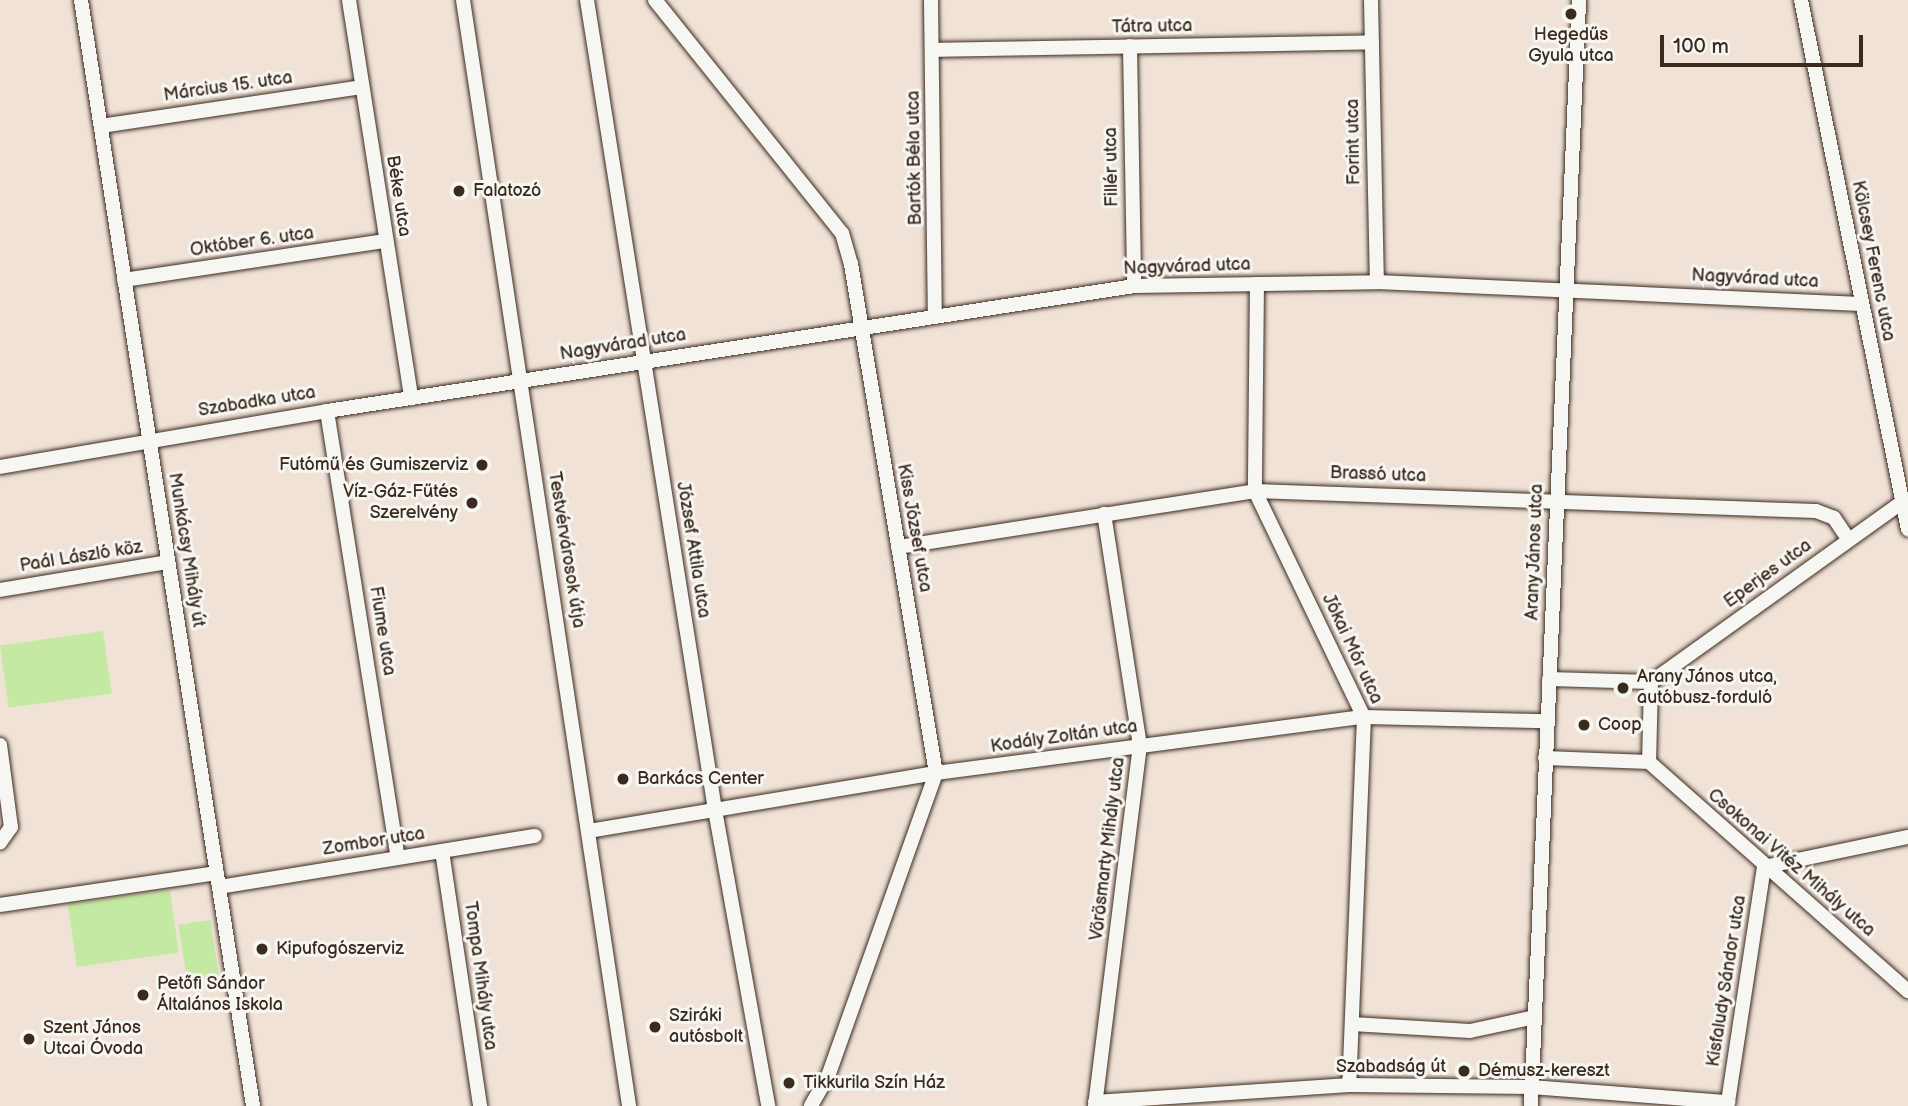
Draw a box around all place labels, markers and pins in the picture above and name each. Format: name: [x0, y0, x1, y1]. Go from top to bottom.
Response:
marker: Hegedűs Gyula utca: [1563, 6, 1579, 22]
place label: Hegedűs Gyula utca: [1528, 25, 1614, 68]
place label: Falatozó: [473, 180, 541, 202]
marker: Falatozó: [451, 183, 467, 199]
place label: Futómű és Gumiszerviz: [279, 454, 468, 476]
marker: Futómű és Gumiszerviz: [474, 457, 490, 473]
place label: Víz-Gáz-Fűtés Szerelvény: [343, 482, 458, 524]
marker: Víz-Gáz-Fűtés Szerelvény: [464, 495, 480, 511]
place label: Arany János utca, autóbusz-forduló: [1637, 667, 1779, 710]
marker: Arany János utca, autóbusz-forduló: [1615, 680, 1631, 696]
place label: Coop: [1598, 714, 1642, 736]
marker: Coop: [1576, 717, 1592, 733]
place label: Barkács Center: [637, 768, 764, 790]
marker: Barkács Center: [615, 771, 631, 787]
place label: Kipufogószerviz: [276, 938, 404, 960]
marker: Kipufogószerviz: [254, 941, 270, 957]
place label: Petőfi Sándor Általános Iskola: [157, 974, 283, 1016]
marker: Petőfi Sándor Általános Iskola: [135, 987, 151, 1003]
place label: Sziráki autósbolt: [669, 1006, 743, 1048]
place label: Szent János Utcai Óvoda: [43, 1018, 143, 1060]
marker: Sziráki autósbolt: [647, 1019, 663, 1035]
marker: Szent János Utcai Óvoda: [21, 1031, 37, 1047]
place label: Démusz-kereszt: [1478, 1060, 1610, 1082]
marker: Démusz-kereszt: [1456, 1063, 1472, 1079]
place label: Tikkurila Szín Ház: [803, 1072, 945, 1094]
marker: Tikkurila Szín Ház: [781, 1075, 797, 1091]

